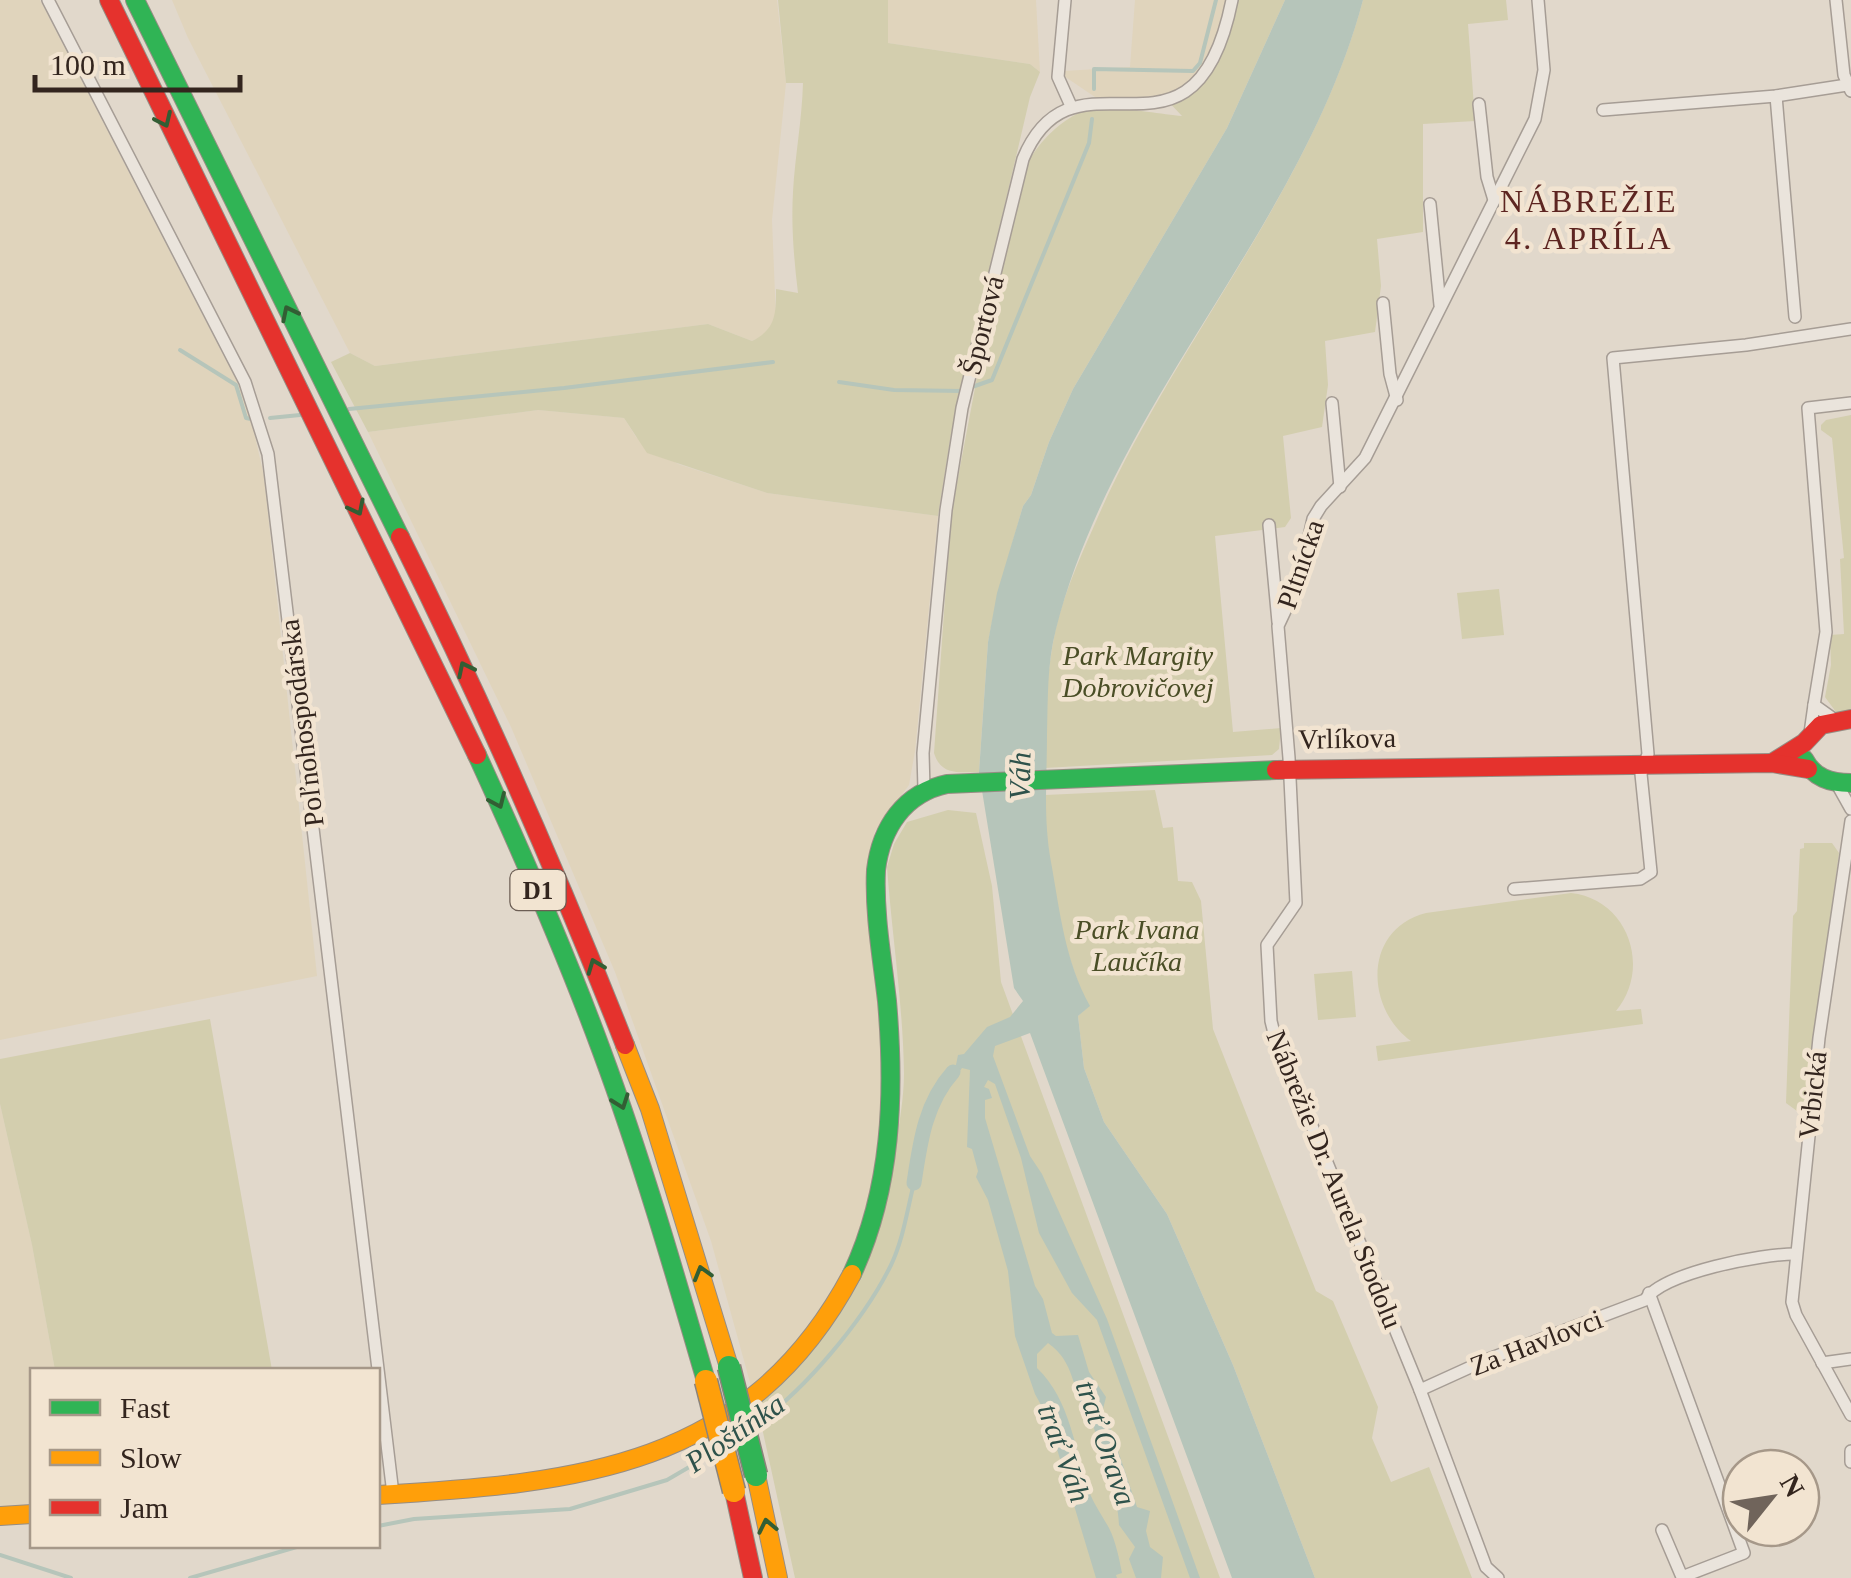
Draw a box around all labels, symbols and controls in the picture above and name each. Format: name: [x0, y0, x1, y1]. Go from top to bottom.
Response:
scale bar: [35, 30, 240, 92]
text: 100 m: [50, 48, 126, 81]
one-way arrow: [152, 110, 172, 128]
district label: NÁBREŽIE 4. APRÍLA: [1500, 183, 1678, 256]
street label: Športová: [955, 272, 1010, 378]
one-way arrow: [281, 306, 301, 324]
one-way arrow: [345, 498, 364, 516]
street label: Pltnícka: [1271, 515, 1330, 613]
street label: Poľnohospodárska: [273, 617, 330, 829]
park label: Park Margity Dobrovičovej: [1061, 640, 1214, 703]
one-way arrow: [457, 661, 477, 679]
street label: Vrlíkova: [1298, 722, 1397, 755]
water label: Váh: [1003, 752, 1036, 800]
one-way arrow: [486, 791, 506, 809]
road number: D1: [510, 870, 566, 910]
park label: Park Ivana Laučíka: [1073, 914, 1200, 977]
one-way arrow: [586, 959, 607, 976]
street label: Nábrežie Dr. Aurela Stodolu: [1260, 1026, 1409, 1333]
street label: Vrbická: [1792, 1049, 1833, 1141]
one-way arrow: [609, 1092, 630, 1109]
one-way arrow: [693, 1265, 714, 1282]
street label: Za Havlovci: [1466, 1303, 1607, 1382]
legend: [30, 1368, 380, 1548]
water label: trať Orava: [1070, 1376, 1143, 1510]
water label: Ploštínka: [678, 1387, 791, 1479]
text: Fast: [120, 1391, 171, 1424]
water label: trať Váh: [1032, 1399, 1097, 1506]
text: Slow: [120, 1441, 182, 1474]
north arrow: [1721, 1448, 1821, 1548]
text: N: [1774, 1469, 1811, 1502]
text: Jam: [120, 1491, 168, 1524]
one-way arrow: [758, 1518, 779, 1535]

